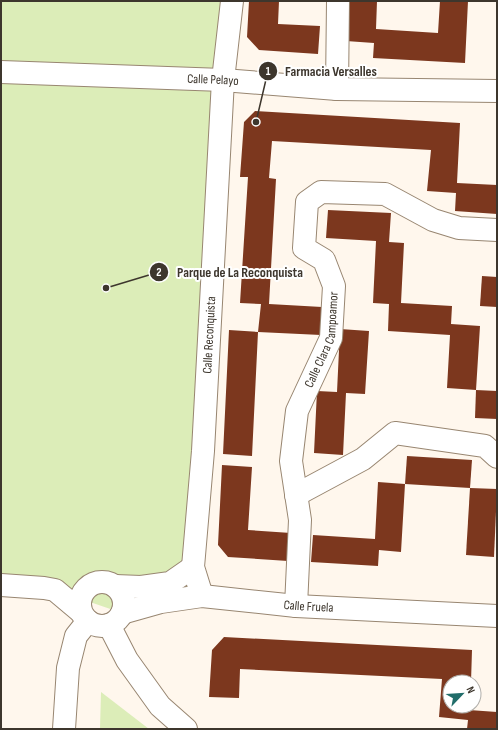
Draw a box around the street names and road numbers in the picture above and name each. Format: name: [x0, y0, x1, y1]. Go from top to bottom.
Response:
street label: Calle Pelayo: [187, 71, 239, 89]
street label: Calle Clara Campoamor: [301, 291, 342, 390]
street label: Calle Reconquista: [199, 296, 219, 374]
street label: Calle Fruela: [283, 597, 334, 616]

